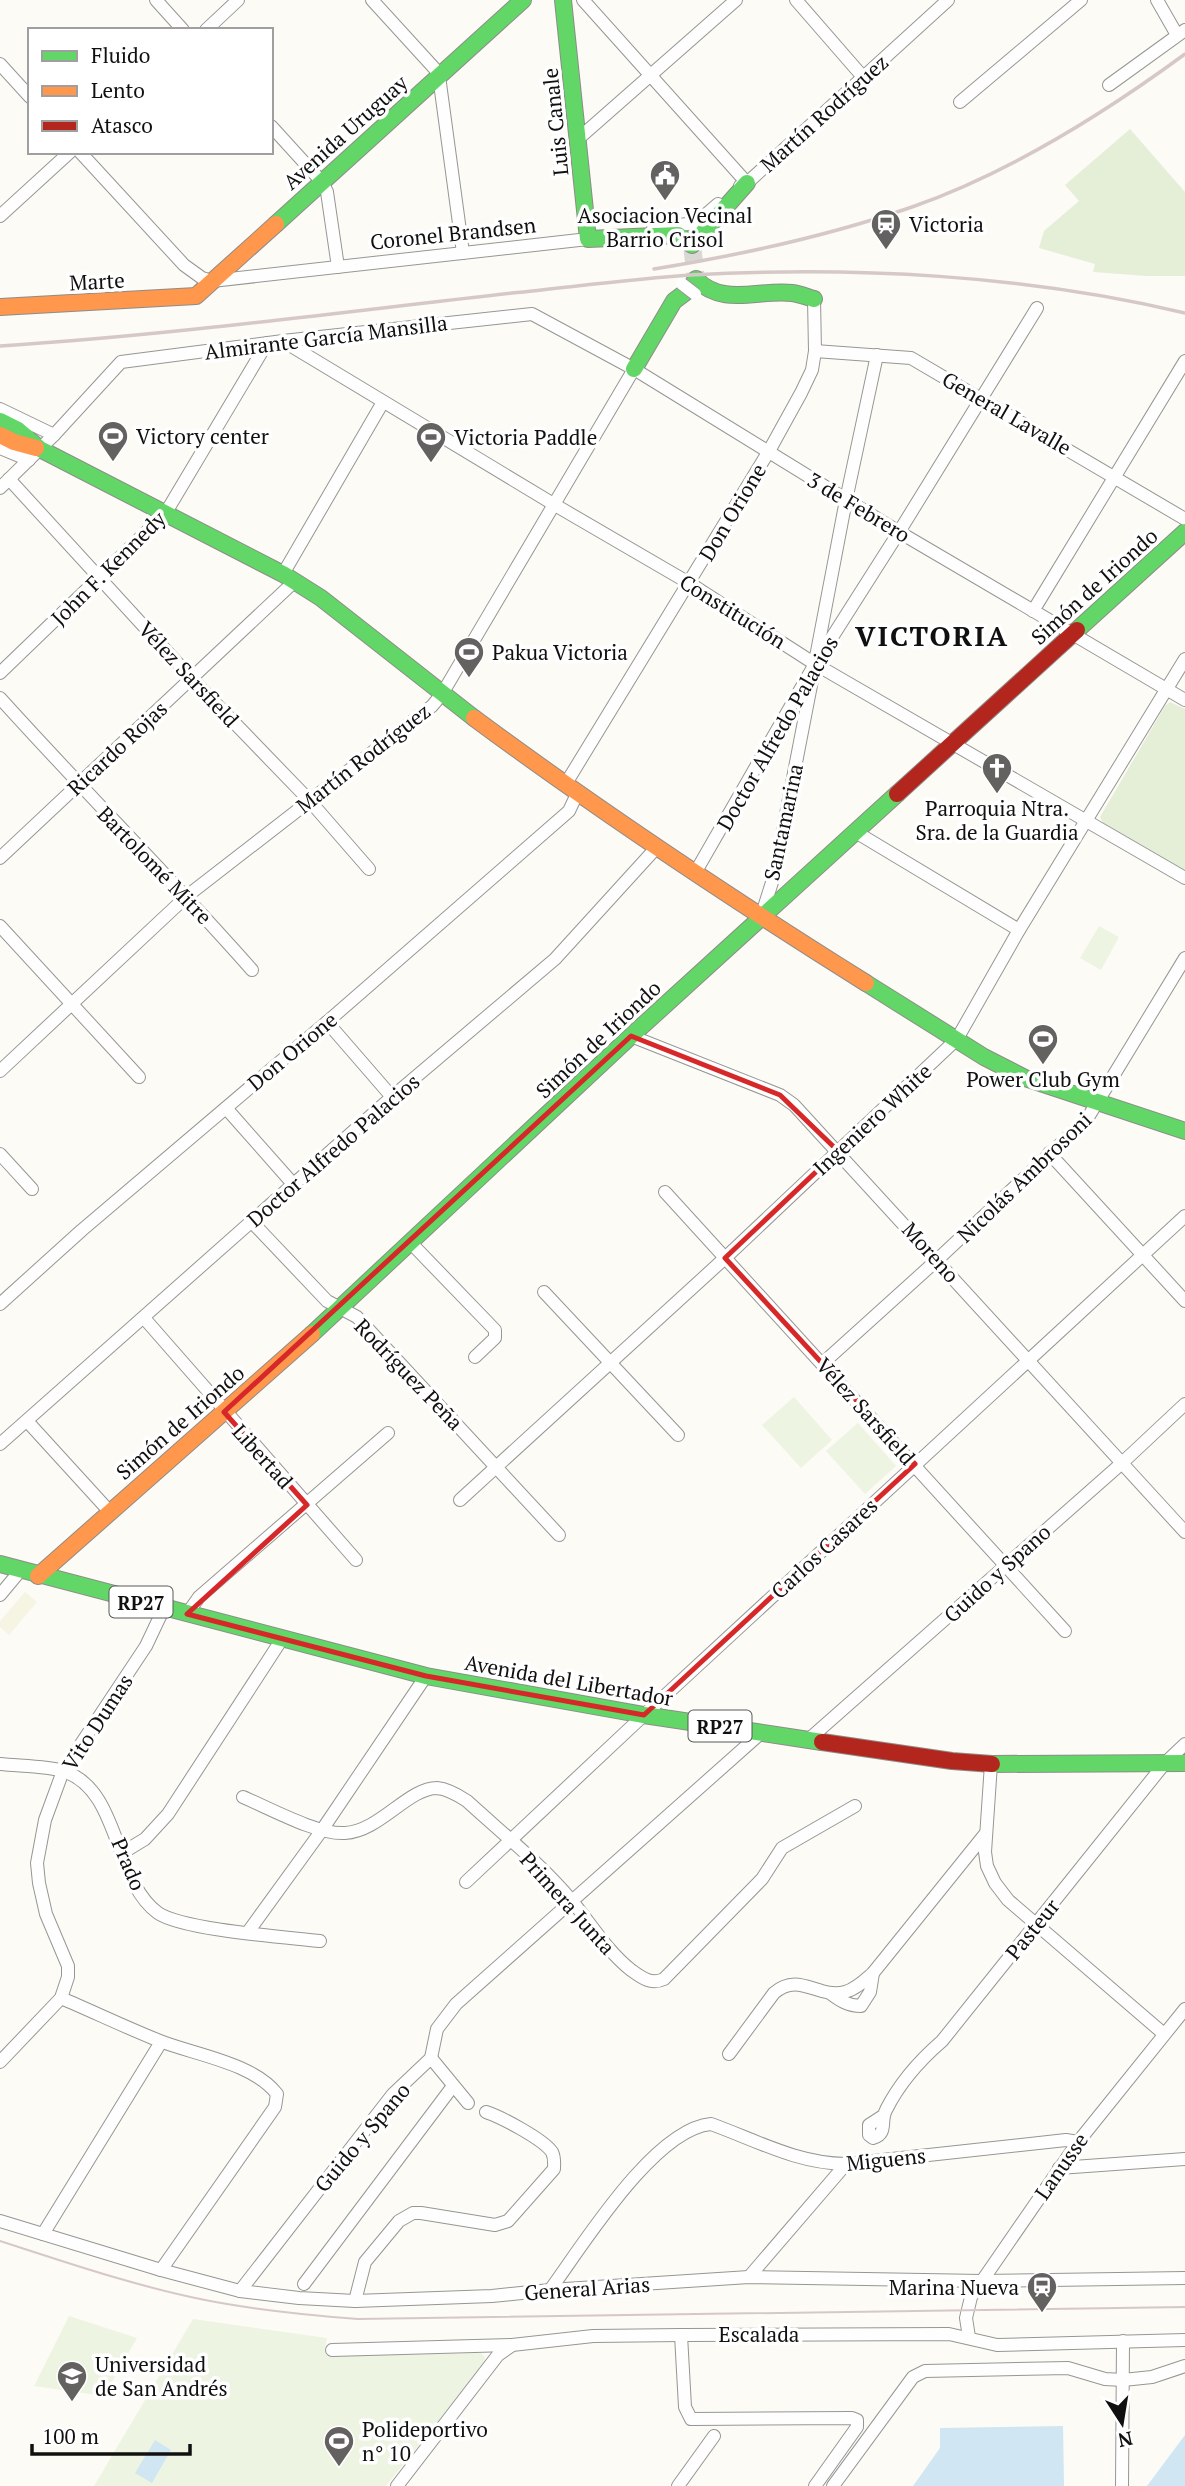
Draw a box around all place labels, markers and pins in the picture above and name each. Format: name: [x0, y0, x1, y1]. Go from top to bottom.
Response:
public building icon: Asociacion Vecinal Barrio Crisol: [648, 158, 682, 202]
place label: Asociacion Vecinal Barrio Crisol: [578, 201, 752, 253]
station icon: Victoria: [869, 207, 903, 251]
place label: Victoria: [909, 210, 984, 238]
sports icon: Victory center: [96, 419, 130, 463]
sports icon: Victoria Paddle: [414, 420, 448, 464]
place label: Victory center: [136, 422, 269, 450]
place label: Victoria Paddle: [454, 423, 597, 451]
sports icon: Pakua Victoria: [452, 635, 486, 679]
place label: Pakua Victoria: [492, 638, 628, 666]
church icon: Parroquia Ntra. Sra. de la Guardia: [980, 751, 1014, 795]
place label: Parroquia Ntra. Sra. de la Guardia: [915, 794, 1079, 846]
sports icon: Power Club Gym: [1026, 1022, 1060, 1066]
place label: Power Club Gym: [966, 1065, 1120, 1093]
station icon: Marina Nueva: [1025, 2270, 1059, 2314]
place label: Marina Nueva: [889, 2273, 1019, 2301]
place label: Universidad de San Andrés: [95, 2350, 228, 2402]
school or university icon: Universidad de San Andrés: [55, 2359, 89, 2403]
place label: Polideportivo n° 10: [362, 2415, 488, 2467]
sports icon: Polideportivo n° 10: [322, 2424, 356, 2468]

